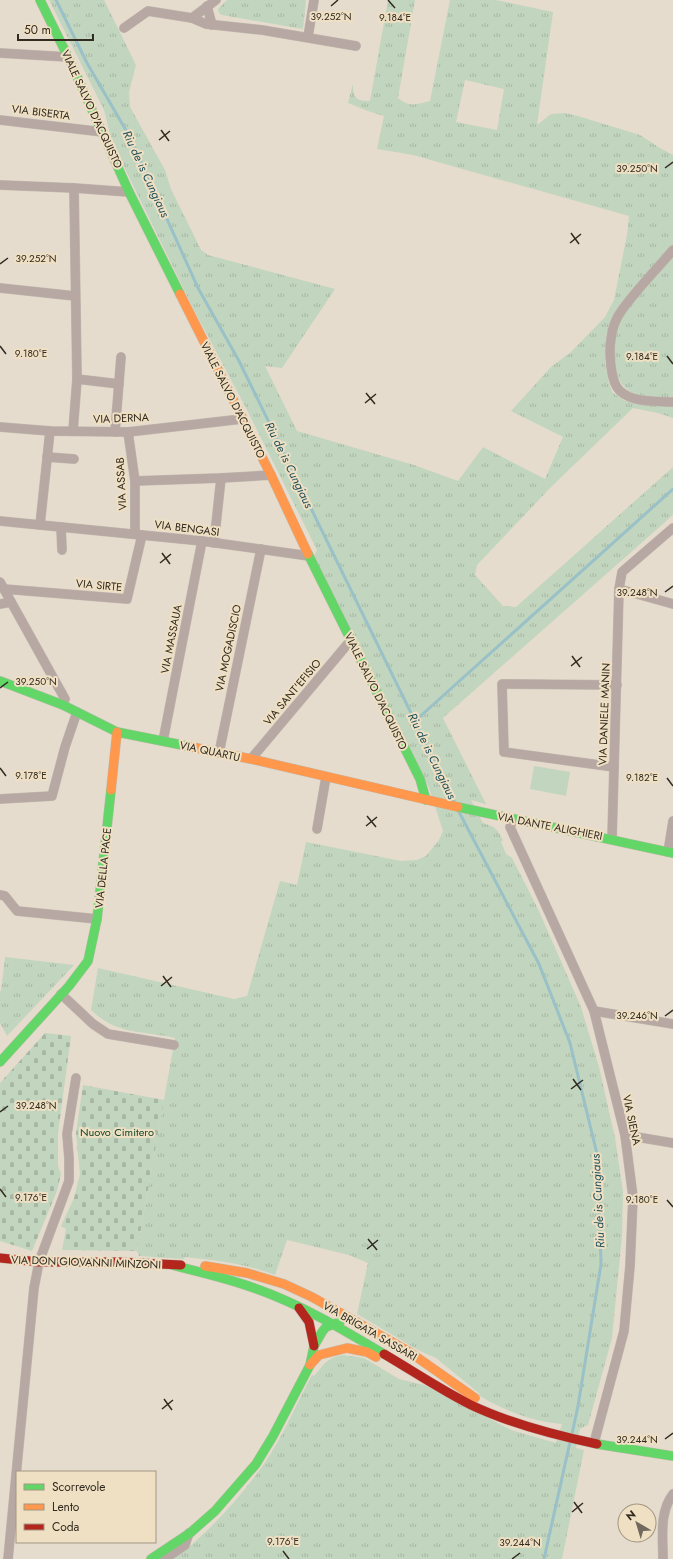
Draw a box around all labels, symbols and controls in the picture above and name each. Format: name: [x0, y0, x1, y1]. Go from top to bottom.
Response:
text: 39.252°N: [310, 9, 352, 24]
text: 9.184°E: [379, 10, 411, 25]
scale bar: [18, 16, 93, 42]
text: 50 m: [24, 21, 51, 39]
street label: VIALE SALVO D'ACQUISTO: [58, 47, 127, 171]
street label: VIA BISERTA: [11, 100, 72, 124]
water label: Riu de is Cungiaus: [118, 128, 174, 221]
text: 39.250°N: [616, 161, 658, 176]
text: 39.252°N: [15, 251, 57, 266]
street label: VIALE SALVO D'ACQUISTO: [197, 339, 269, 461]
text: 9.180°E: [15, 346, 47, 361]
text: 9.184°E: [626, 349, 658, 364]
street label: VIA DERNA: [93, 409, 150, 427]
water label: Riu de is Cungiaus: [260, 419, 318, 512]
street label: VIA ASSAB: [112, 457, 130, 511]
street label: VIA BENGASI: [154, 516, 220, 540]
street label: VIA SIRTE: [75, 575, 123, 595]
text: 39.248°N: [616, 585, 658, 600]
street label: VIA MASSAUA: [156, 602, 186, 675]
street label: VIA MOGADISCIO: [211, 603, 245, 693]
street label: VIALE SALVO D'ACQUISTO: [341, 630, 412, 753]
street label: VIA SANT'EFISIO: [259, 655, 325, 729]
street label: VIA DANIELE MANIN: [594, 663, 614, 765]
text: 39.250°N: [15, 674, 57, 689]
water label: Riu de is Cungiaus: [403, 710, 461, 803]
street label: VIA QUARTU: [178, 737, 242, 765]
text: 9.178°E: [15, 768, 47, 783]
text: 9.182°E: [626, 770, 658, 785]
street label: VIA DANTE ALIGHIERI: [496, 808, 604, 844]
street label: VIA DELLA PACE: [91, 827, 115, 909]
text: 39.246°N: [616, 1008, 658, 1023]
street label: VIA SIENA: [619, 1093, 645, 1147]
text: 39.248°N: [15, 1098, 57, 1113]
park label: Nuovo Cimitero: [80, 1124, 154, 1140]
water label: Riu de is Cungiaus: [587, 1153, 609, 1248]
text: 9.176°E: [15, 1190, 47, 1205]
text: 9.180°E: [626, 1192, 658, 1207]
street label: VIA DON GIOVANNI MINZONI: [11, 1251, 161, 1273]
street label: VIA BRIGATA SASSARI: [320, 1298, 420, 1364]
text: 39.244°N: [616, 1432, 658, 1447]
legend: [16, 1471, 156, 1543]
text: Scorrevole: [52, 1478, 106, 1496]
text: Lento: [52, 1498, 80, 1516]
north arrow: [617, 1503, 657, 1543]
text: N: [622, 1506, 639, 1524]
text: Coda: [52, 1518, 80, 1536]
text: 9.176°E: [267, 1534, 299, 1549]
text: 39.244°N: [499, 1535, 541, 1550]

